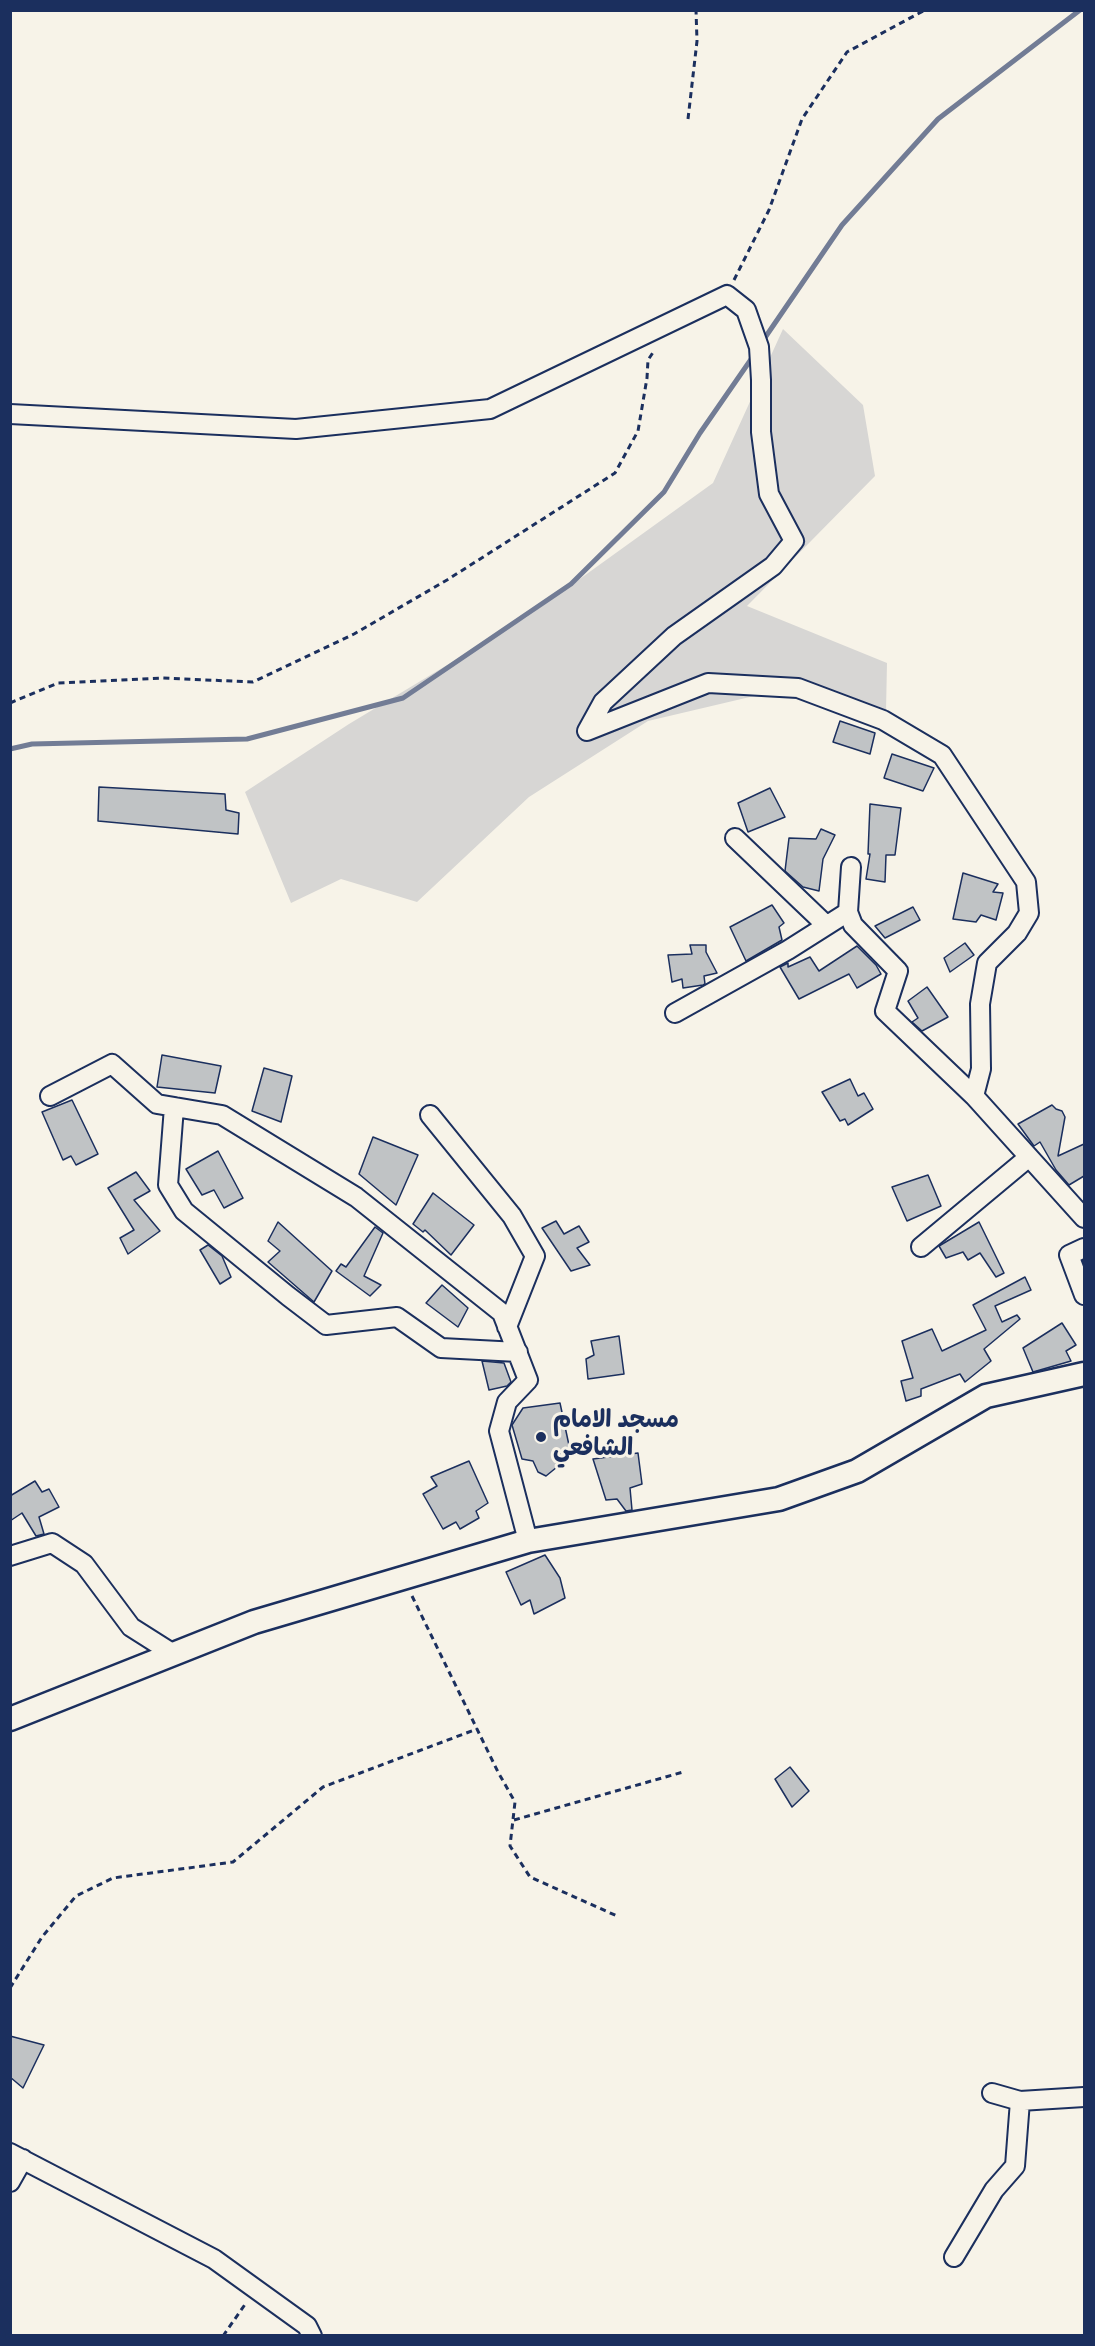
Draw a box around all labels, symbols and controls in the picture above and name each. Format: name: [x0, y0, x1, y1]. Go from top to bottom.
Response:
place label: مسجد الامام الشافعي: [553, 1409, 679, 1465]
marker: مسجد الامام الشافعي: [534, 1430, 548, 1444]

